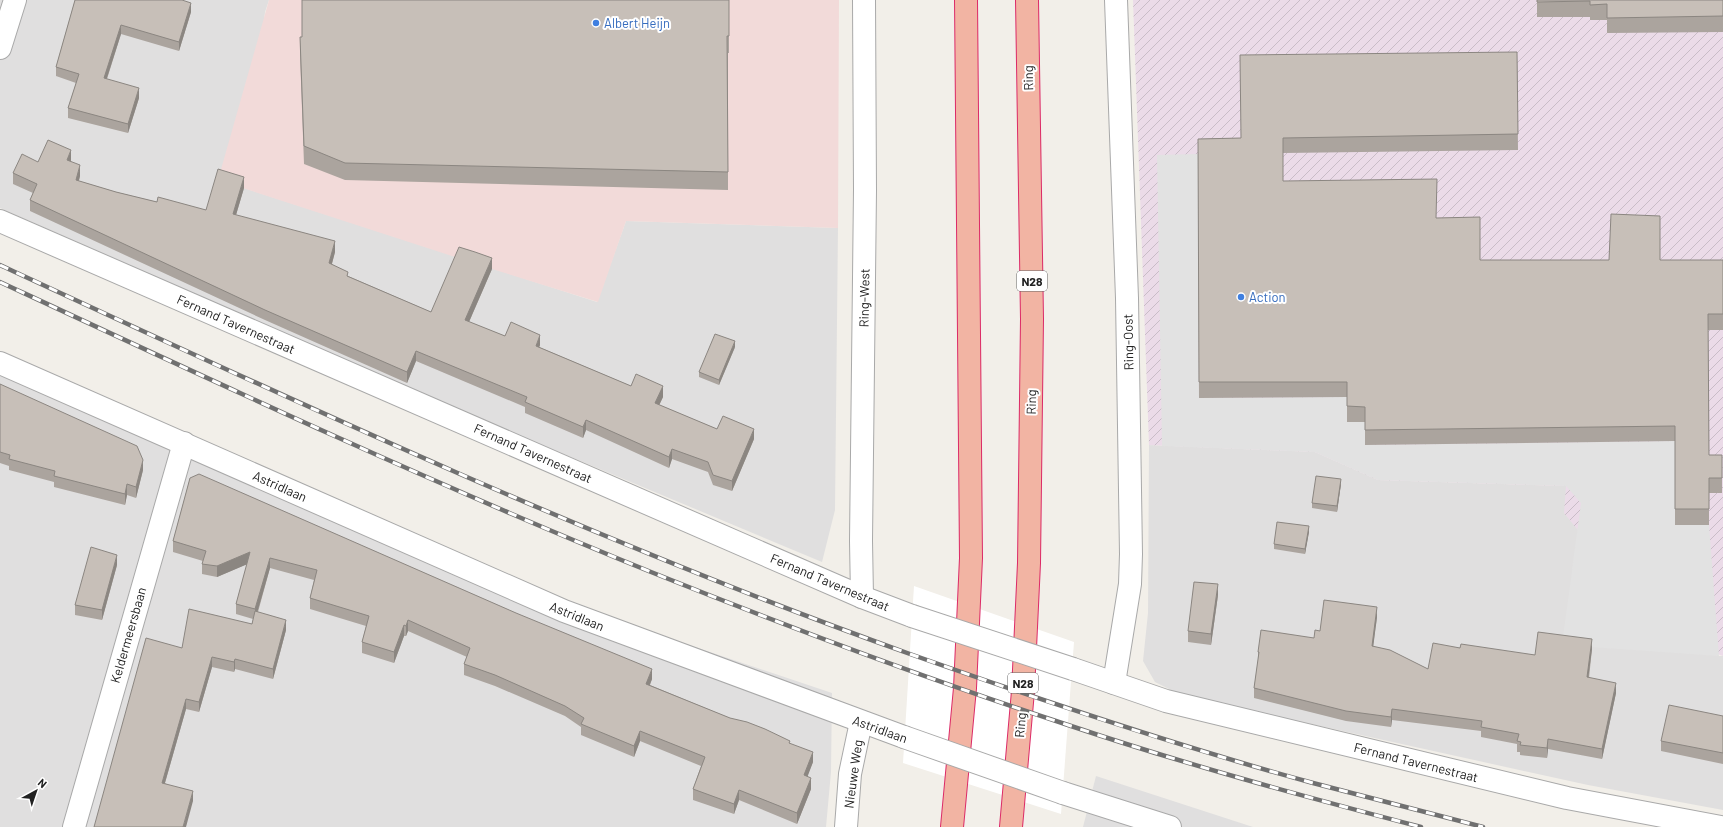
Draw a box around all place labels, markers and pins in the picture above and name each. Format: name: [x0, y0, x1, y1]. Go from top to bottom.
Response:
place label: Albert Heijn: [604, 15, 670, 31]
marker: Albert Heijn: [591, 18, 601, 28]
place label: Action: [1249, 289, 1286, 305]
marker: Action: [1236, 292, 1246, 302]

